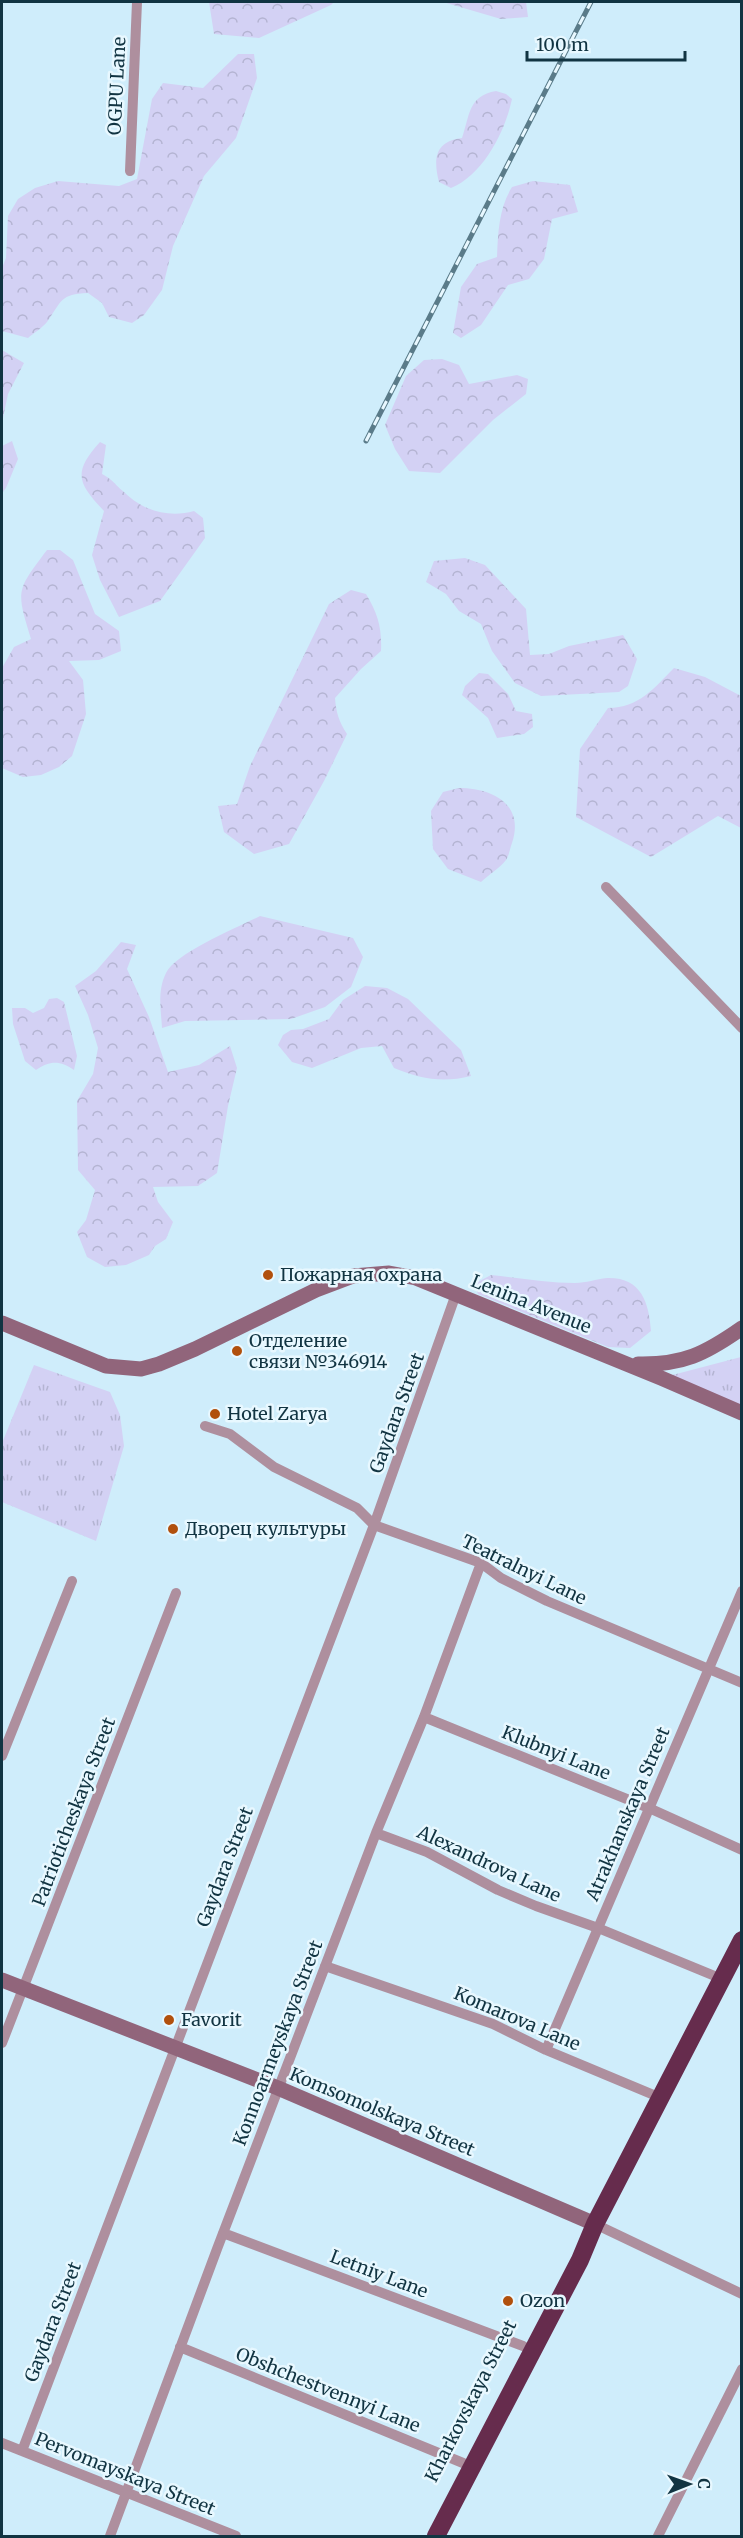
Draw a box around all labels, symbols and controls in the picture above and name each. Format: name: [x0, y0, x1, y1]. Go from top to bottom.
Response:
scale bar: [527, 24, 684, 62]
text: 100 m: [536, 33, 589, 56]
street label: OGPU Lane: [102, 36, 131, 136]
place label: Пожарная охрана: [280, 1263, 443, 1286]
marker: Пожарная охрана: [261, 1268, 275, 1282]
street label: Lenina Avenue: [468, 1269, 595, 1338]
place label: Отделение связи №346914: [249, 1329, 387, 1373]
marker: Отделение связи №346914: [230, 1344, 244, 1358]
street label: Gaydara Street: [364, 1349, 429, 1476]
place label: Hotel Zarya: [227, 1402, 328, 1425]
marker: Hotel Zarya: [208, 1407, 222, 1421]
place label: Дворец культуры: [185, 1517, 346, 1540]
marker: Дворец культуры: [166, 1522, 180, 1536]
street label: Teatralnyi Lane: [458, 1529, 590, 1610]
street label: Patrioticheskaya Street: [27, 1714, 120, 1910]
street label: Klubnyi Lane: [499, 1720, 614, 1785]
street label: Atrakhanskaya Street: [580, 1723, 675, 1905]
street label: Gaydara Street: [191, 1804, 258, 1930]
street label: Alexandrova Lane: [413, 1820, 565, 1907]
street label: Konnoarmeyskaya Street: [228, 1937, 327, 2149]
street label: Komarova Lane: [450, 1982, 584, 2056]
place label: Favorit: [181, 2008, 242, 2031]
marker: Favorit: [162, 2013, 176, 2027]
street label: Komsomolskaya Street: [286, 2062, 478, 2161]
street label: Letniy Lane: [327, 2244, 431, 2303]
street label: Gaydara Street: [19, 2259, 86, 2385]
place label: Ozon: [520, 2289, 565, 2312]
marker: Ozon: [501, 2294, 515, 2308]
street label: Kharkovskaya Street: [420, 2316, 521, 2486]
street label: Obshchestvennyi Lane: [233, 2342, 424, 2437]
street label: Pervomayskaya Street: [32, 2427, 219, 2520]
north arrow: [659, 2454, 719, 2514]
text: С: [694, 2478, 714, 2489]

